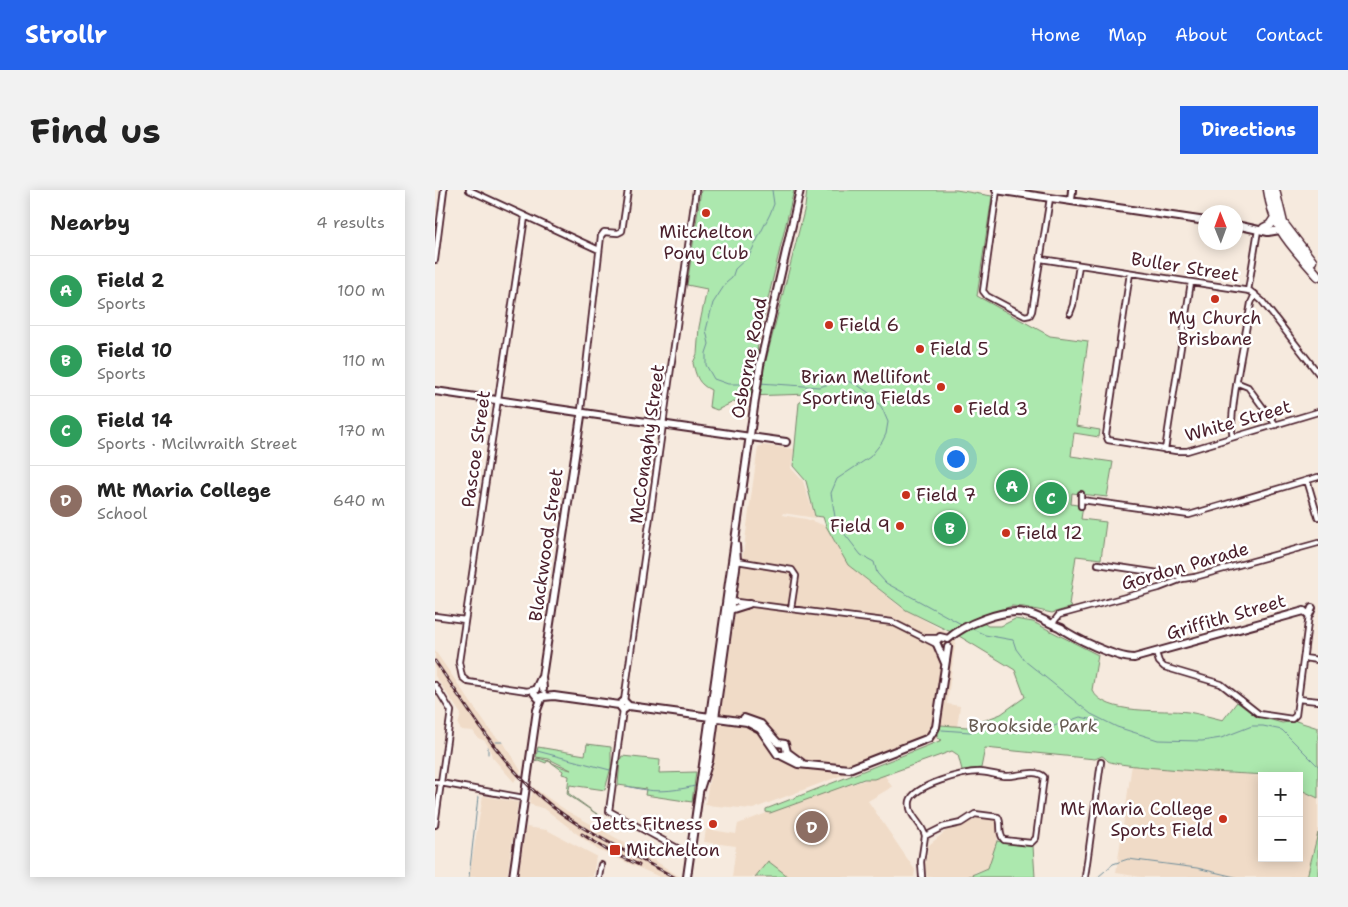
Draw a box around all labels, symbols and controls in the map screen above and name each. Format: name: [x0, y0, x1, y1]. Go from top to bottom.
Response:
text: Strollr: [25, 19, 107, 51]
text: Home: [1031, 23, 1080, 47]
text: Map: [1108, 23, 1147, 47]
text: About: [1175, 23, 1228, 47]
text: Contact: [1256, 23, 1323, 47]
button: Directions: [1180, 106, 1318, 154]
text: Find us: [30, 107, 161, 154]
north arrow: [1198, 205, 1243, 250]
marker: Mitchelton Pony Club: [700, 207, 712, 219]
text: Nearby: [50, 209, 130, 237]
text: 4 results: [316, 212, 385, 233]
place label: Mitchelton Pony Club: [659, 220, 753, 265]
street label: Buller Street: [1129, 247, 1241, 287]
text: Field 2: [97, 268, 164, 293]
text: A: [60, 280, 72, 301]
text: 100 m: [337, 280, 385, 301]
text: Sports: [97, 293, 146, 314]
marker: My Church Brisbane: [1209, 293, 1221, 305]
street label: Osborne Road: [725, 295, 773, 421]
place label: My Church Brisbane: [1168, 306, 1262, 351]
place label: Field 6: [839, 313, 899, 337]
marker: Field 6: [823, 319, 835, 331]
place label: Field 5: [930, 337, 989, 361]
text: Field 10: [97, 338, 172, 363]
marker: Field 5: [914, 343, 926, 355]
text: B: [61, 350, 71, 371]
text: 110 m: [342, 350, 385, 371]
text: Sports: [97, 363, 146, 384]
street label: McConaghy Street: [624, 363, 670, 525]
place label: Brian Mellifont Sporting Fields: [801, 365, 931, 410]
marker: Brian Mellifont Sporting Fields: [935, 381, 947, 393]
street label: Pascoe Street: [456, 389, 496, 509]
street label: White Street: [1182, 394, 1294, 448]
place label: Field 3: [968, 397, 1028, 421]
marker: Field 3: [952, 403, 964, 415]
text: Field 14: [97, 408, 173, 433]
text: C: [61, 420, 71, 441]
text: 170 m: [338, 420, 385, 441]
text: Sports · Mcilwraith Street: [97, 433, 297, 454]
your location: [943, 446, 969, 472]
street label: Blackwood Street: [523, 467, 569, 623]
pin: A: [996, 467, 1028, 505]
text: Mt Maria College: [97, 478, 271, 503]
pin: C: [1035, 479, 1067, 517]
place label: Field 7: [916, 483, 976, 507]
marker: Field 7: [900, 489, 912, 501]
text: D: [60, 490, 72, 511]
text: 640 m: [333, 490, 385, 511]
text: School: [97, 503, 147, 524]
pin: B: [934, 509, 966, 547]
place label: Field 9: [830, 514, 890, 538]
marker: Field 9: [894, 520, 906, 532]
place label: Field 12: [1016, 521, 1083, 545]
marker: Field 12: [1000, 527, 1012, 539]
street label: Gordon Parade: [1118, 536, 1252, 596]
street label: Griffith Street: [1164, 588, 1289, 645]
park label: Brookside Park: [968, 714, 1098, 738]
map controls: [1258, 772, 1303, 862]
button: +: [1258, 772, 1303, 817]
place label: Mt Maria College Sports Field: [1060, 797, 1213, 842]
pin: D: [796, 808, 828, 846]
place label: Jetts Fitness: [591, 812, 703, 836]
marker: Mt Maria College Sports Field: [1217, 813, 1229, 825]
button: −: [1258, 817, 1303, 862]
marker: Jetts Fitness: [707, 818, 719, 830]
place label: Mitchelton: [626, 838, 720, 862]
marker: Mitchelton: [608, 843, 622, 857]

